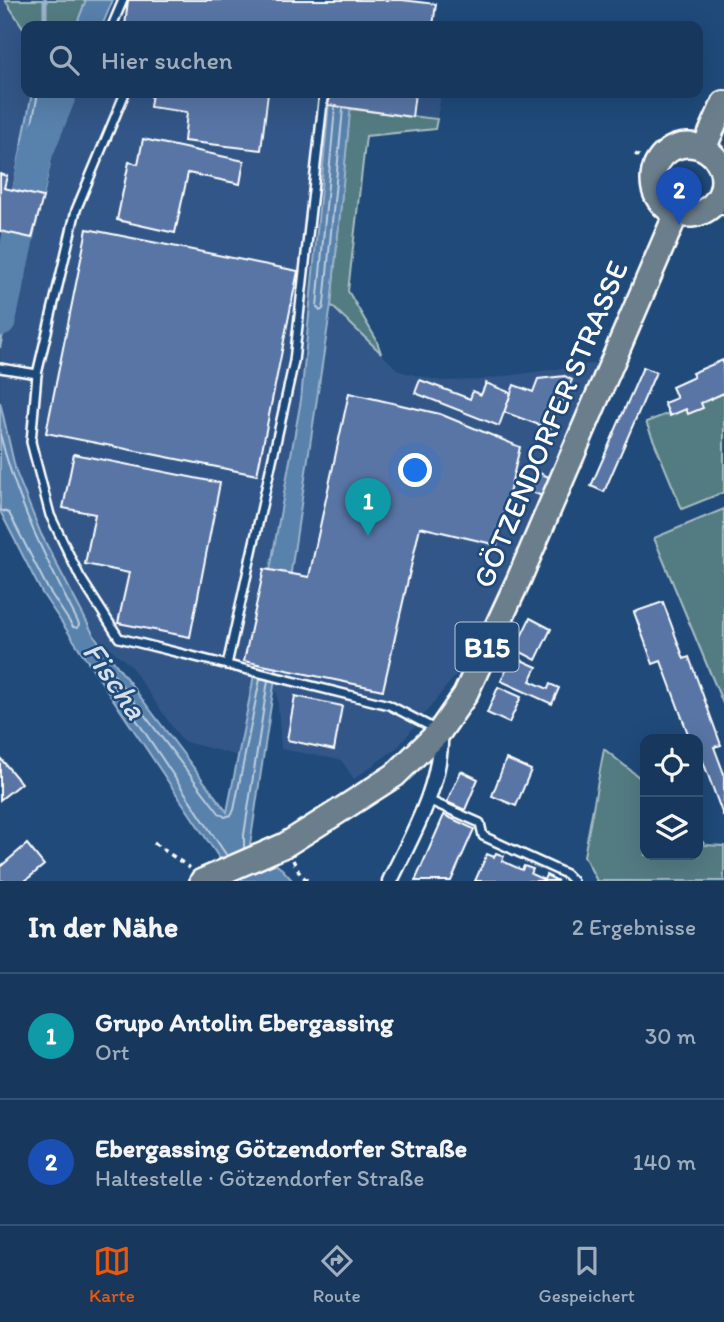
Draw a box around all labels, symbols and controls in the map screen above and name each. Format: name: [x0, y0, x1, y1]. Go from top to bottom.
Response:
search box: [21, 21, 703, 98]
icon: search: [45, 41, 83, 79]
text: Hier suchen: [101, 44, 233, 76]
pin: 2: [656, 167, 702, 225]
street label: GÖTZENDORFER STRASSE: [464, 255, 636, 593]
your location: [398, 453, 432, 487]
pin: 1: [345, 478, 391, 536]
road number: B15: [456, 622, 518, 672]
water label: Fischa: [75, 634, 156, 727]
map controls: [640, 734, 703, 860]
button: locate: [640, 734, 703, 797]
button: layers: [640, 797, 703, 860]
text: In der Nähe: [28, 908, 178, 945]
text: 2 Ergebnisse: [572, 913, 696, 941]
text: Grupo Antolin Ebergassing: [95, 1006, 393, 1038]
text: 1: [46, 1022, 56, 1050]
text: 30 m: [645, 1022, 696, 1050]
text: Ort: [95, 1038, 129, 1066]
text: Ebergassing Götzendorfer Straße: [95, 1132, 467, 1164]
text: 2: [45, 1148, 57, 1176]
text: 140 m: [633, 1148, 696, 1176]
text: Haltestelle · Götzendorfer Straße: [95, 1164, 424, 1192]
tab: Karte: [89, 1242, 135, 1307]
tab: Route: [313, 1242, 361, 1307]
tab: Gespeichert: [539, 1242, 635, 1307]

